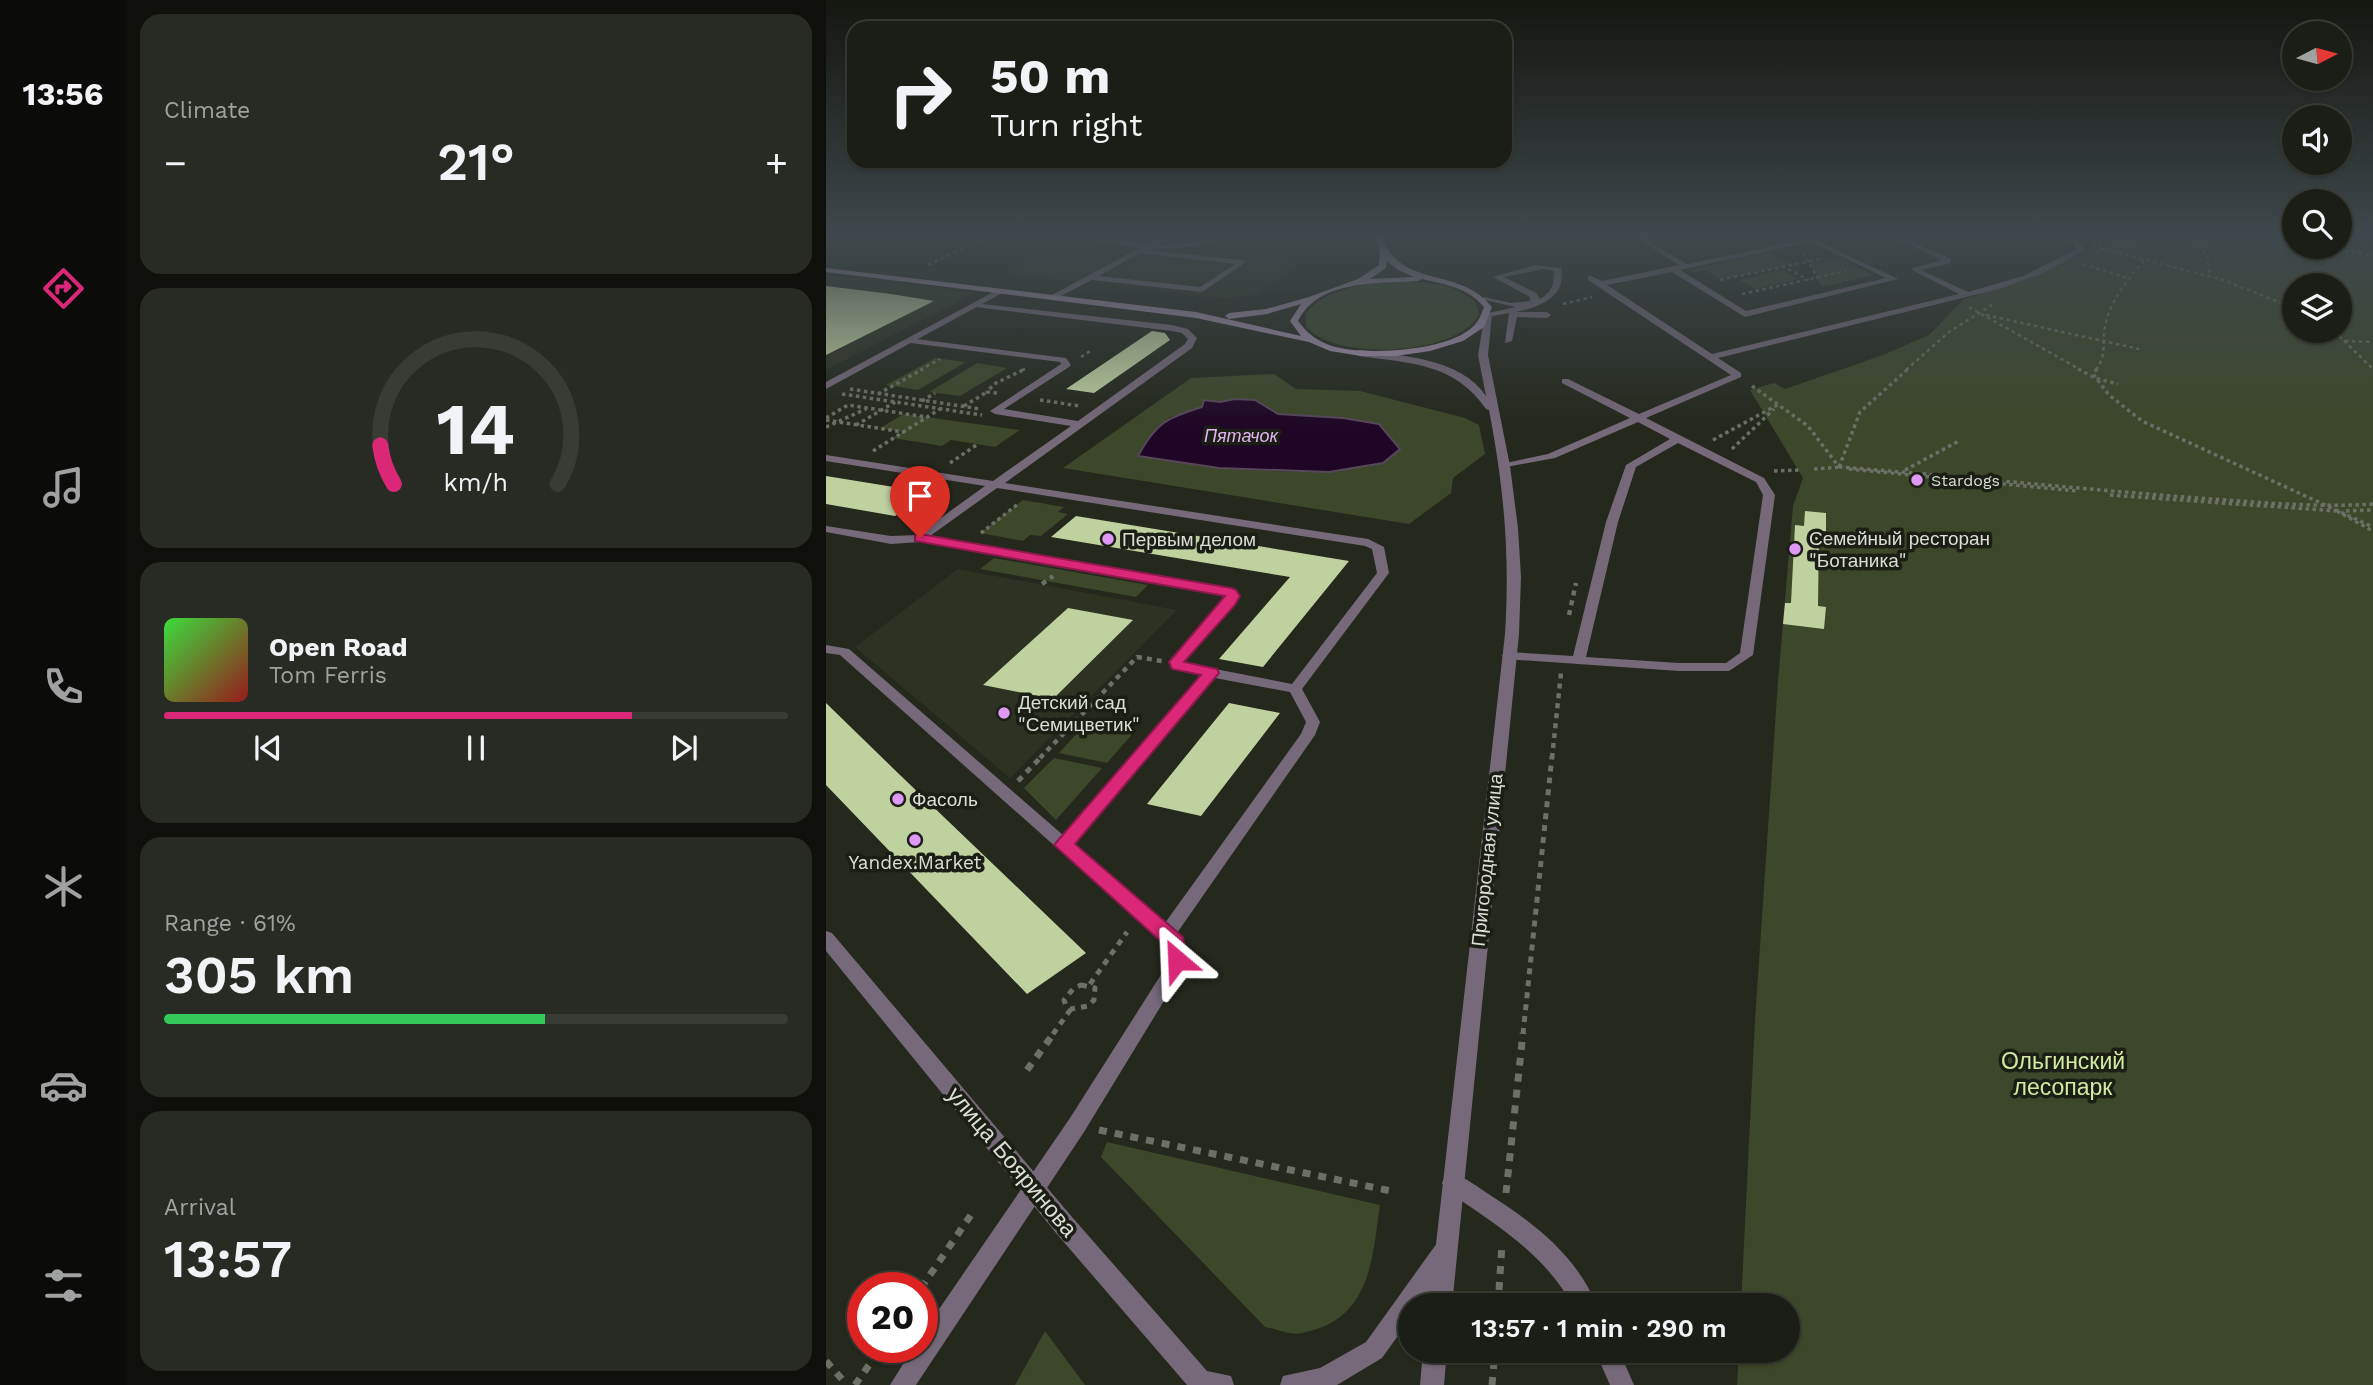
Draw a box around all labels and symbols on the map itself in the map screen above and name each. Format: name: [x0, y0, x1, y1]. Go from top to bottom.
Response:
north arrow: [2282, 21, 2352, 91]
water label: Пятачок: [1204, 425, 1280, 446]
pin: [890, 466, 950, 538]
place label: Stardogs: [1931, 471, 2000, 490]
marker: Stardogs: [1909, 472, 1925, 488]
place label: Семейный ресторан "Ботаника": [1809, 527, 1990, 572]
place label: Первым делом: [1122, 528, 1256, 551]
marker: Первым делом: [1100, 531, 1116, 547]
marker: Семейный ресторан "Ботаника": [1787, 541, 1803, 557]
place label: Детский сад "Семицветик": [1018, 691, 1140, 736]
marker: Детский сад "Семицветик": [996, 705, 1012, 721]
street label: Пригородная улица: [1466, 772, 1508, 948]
place label: Фасоль: [912, 788, 978, 811]
marker: Фасоль: [890, 791, 906, 807]
marker: Yandex.Market: [907, 832, 923, 848]
place label: Yandex.Market: [848, 851, 982, 874]
position arrow: [1140, 923, 1214, 997]
park label: Ольгинский лесопарк: [2001, 1048, 2125, 1101]
street label: улица Бояринова: [941, 1082, 1083, 1243]
speed limit sign: 20: [847, 1272, 938, 1363]

